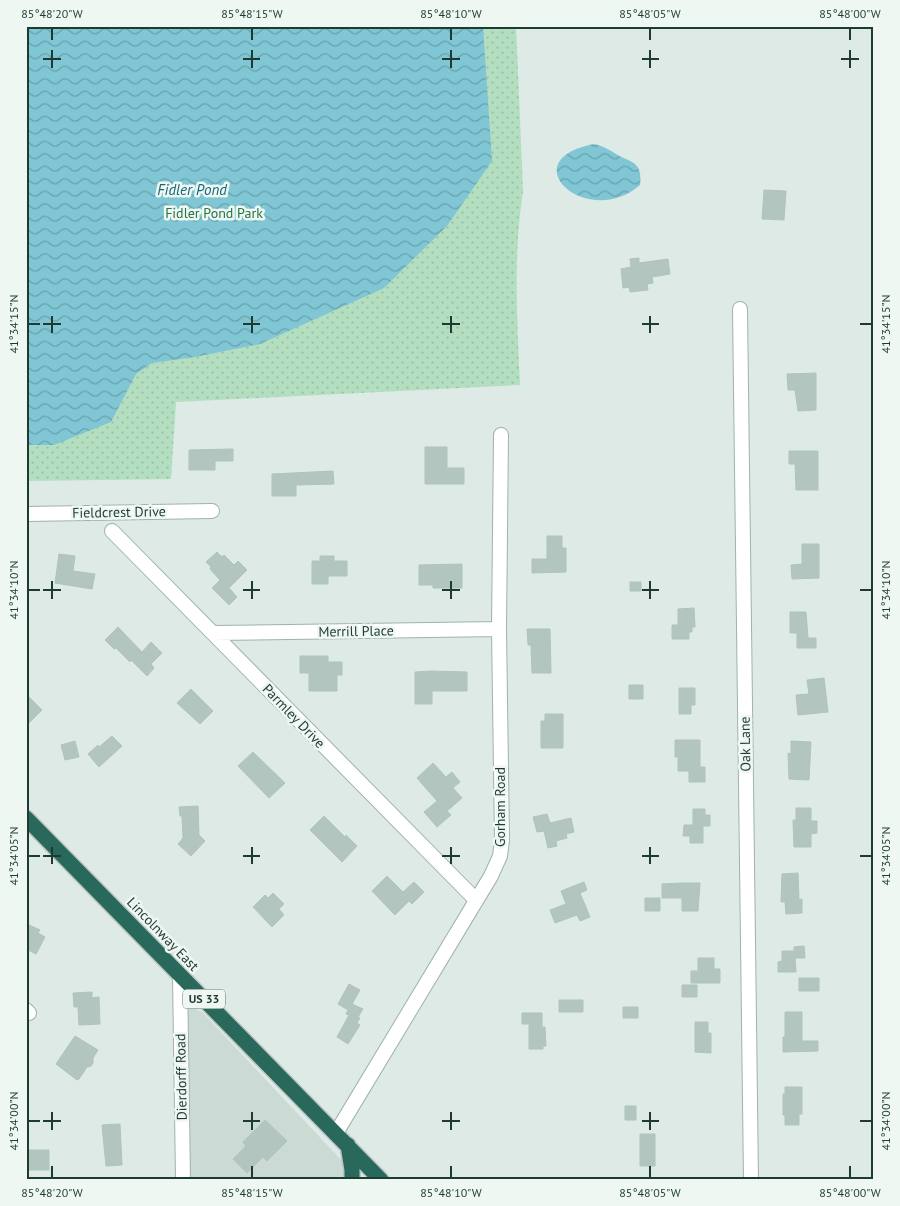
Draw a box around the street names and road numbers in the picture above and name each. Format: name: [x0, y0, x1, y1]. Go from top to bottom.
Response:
street label: Fieldcrest Drive: [72, 502, 166, 522]
street label: Merrill Place: [318, 621, 394, 641]
street label: Parmley Drive: [259, 680, 329, 752]
street label: Oak Lane: [736, 716, 754, 772]
street label: Gorham Road: [491, 767, 509, 847]
street label: Lincolnway East: [123, 893, 203, 975]
road number: US 33: [183, 990, 225, 1009]
street label: Dierdorff Road: [171, 1033, 191, 1121]

